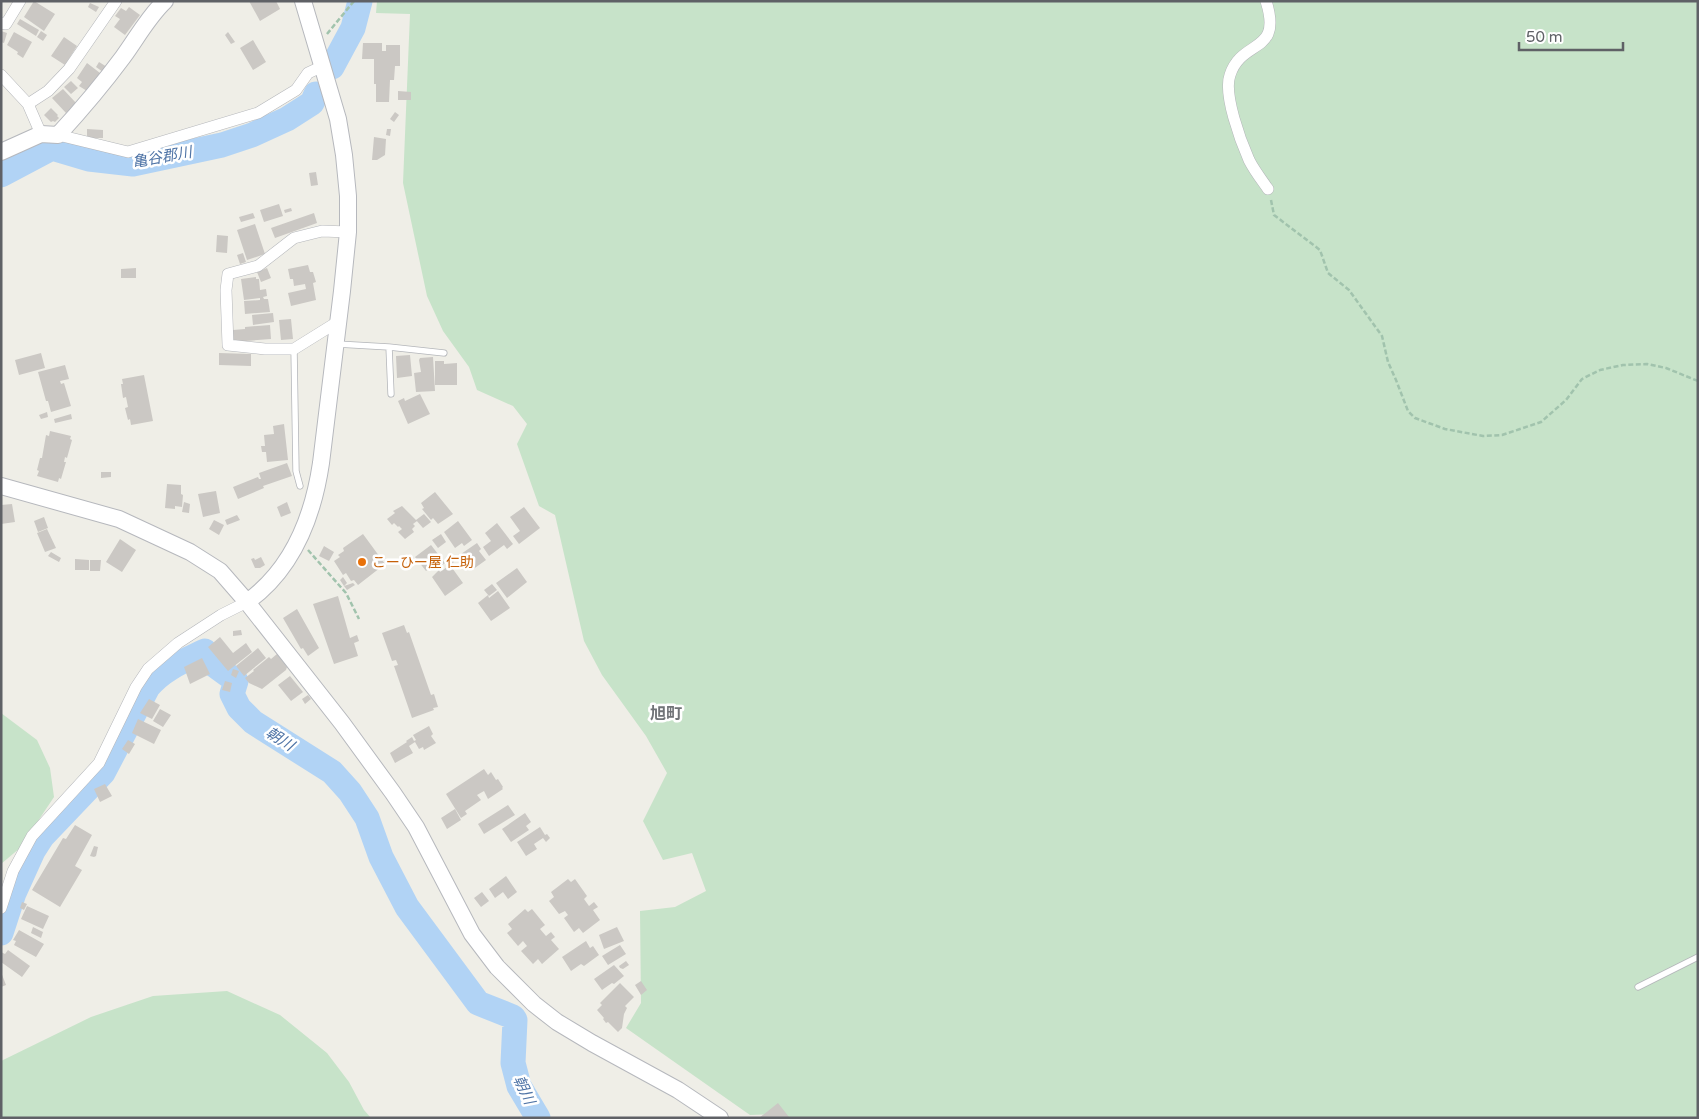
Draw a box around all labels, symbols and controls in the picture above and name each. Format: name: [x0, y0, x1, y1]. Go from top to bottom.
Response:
scale bar: [1519, 20, 1623, 52]
text: 50 m: [1526, 28, 1563, 46]
water label: 亀谷郡川: [131, 143, 195, 171]
place label: こーひー屋 仁助: [372, 554, 474, 571]
marker: こーひー屋 仁助: [356, 556, 368, 568]
district label: 旭町: [650, 704, 682, 724]
water label: 朝川: [263, 723, 299, 756]
water label: 朝川: [510, 1073, 539, 1109]

